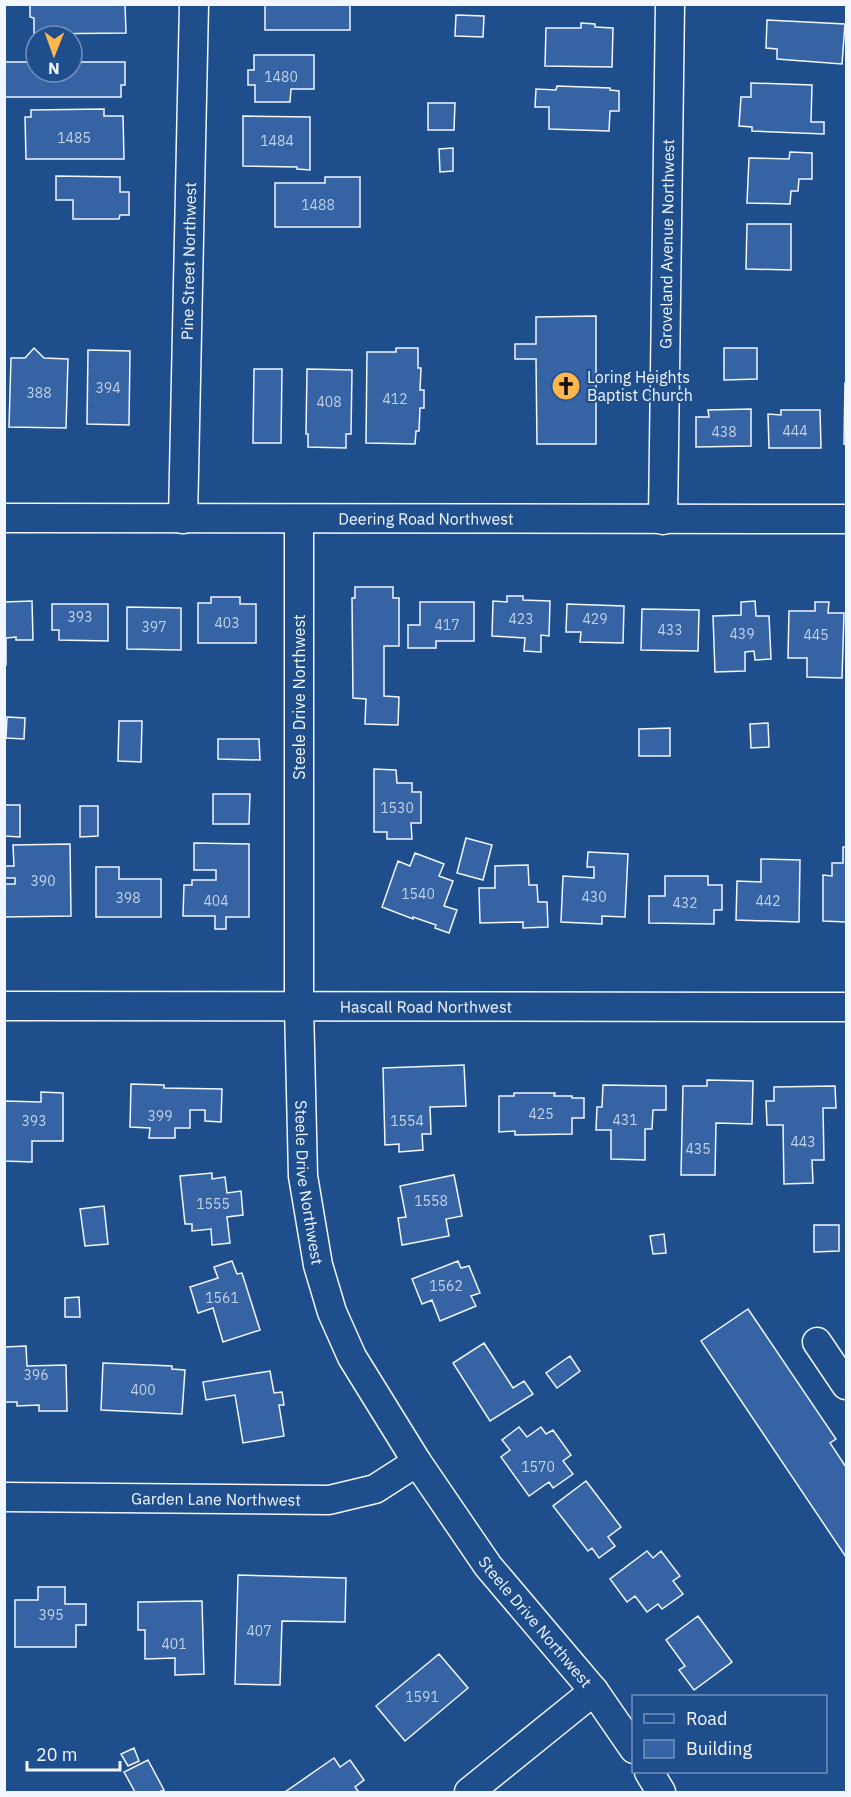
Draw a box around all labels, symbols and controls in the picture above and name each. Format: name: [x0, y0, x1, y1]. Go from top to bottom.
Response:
north arrow: [24, 24, 84, 84]
text: N: [48, 59, 60, 79]
house number: 1480: [264, 68, 298, 86]
house number: 1485: [57, 129, 91, 147]
house number: 1484: [260, 132, 294, 150]
street label: Groveland Avenue Northwest: [655, 139, 678, 349]
street label: Pine Street Northwest: [177, 182, 200, 340]
house number: 1488: [301, 196, 335, 214]
place label: Loring Heights Baptist Church: [587, 367, 693, 405]
church icon: Loring Heights Baptist Church: [550, 370, 582, 402]
house number: 394: [95, 379, 121, 397]
house number: 388: [26, 384, 52, 402]
house number: 412: [382, 390, 408, 408]
house number: 408: [316, 393, 342, 411]
house number: 444: [782, 422, 808, 440]
house number: 438: [711, 423, 737, 441]
street label: Deering Road Northwest: [338, 508, 514, 529]
house number: 393: [67, 608, 93, 626]
house number: 423: [508, 610, 534, 628]
house number: 429: [582, 610, 608, 628]
house number: 403: [214, 614, 240, 632]
street label: Steele Drive Northwest: [289, 614, 309, 780]
house number: 417: [434, 616, 460, 634]
house number: 397: [141, 618, 167, 636]
house number: 433: [657, 621, 683, 639]
house number: 439: [729, 625, 755, 643]
house number: 445: [803, 626, 829, 644]
house number: 1530: [380, 799, 414, 817]
house number: 390: [30, 872, 56, 890]
house number: 1540: [401, 885, 435, 903]
house number: 430: [581, 888, 607, 906]
house number: 398: [115, 889, 141, 907]
house number: 404: [203, 892, 229, 910]
house number: 442: [755, 892, 781, 910]
house number: 432: [672, 894, 698, 912]
street label: Hascall Road Northwest: [340, 996, 512, 1017]
street label: Steele Drive Northwest: [291, 1100, 328, 1266]
house number: 425: [528, 1105, 554, 1123]
house number: 399: [147, 1107, 173, 1125]
house number: 431: [612, 1111, 638, 1129]
house number: 393: [21, 1112, 47, 1130]
house number: 1554: [390, 1112, 424, 1130]
house number: 443: [790, 1133, 816, 1151]
house number: 435: [685, 1140, 711, 1158]
house number: 1558: [414, 1192, 448, 1210]
house number: 1555: [196, 1195, 230, 1213]
house number: 1562: [429, 1277, 463, 1295]
house number: 1561: [205, 1289, 239, 1307]
house number: 396: [23, 1366, 49, 1384]
house number: 400: [130, 1381, 156, 1399]
house number: 1570: [521, 1458, 555, 1476]
street label: Garden Lane Northwest: [131, 1488, 301, 1510]
street label: Steele Drive Northwest: [474, 1552, 596, 1691]
house number: 395: [38, 1606, 64, 1624]
house number: 407: [246, 1622, 272, 1640]
house number: 401: [161, 1635, 187, 1653]
house number: 1591: [405, 1688, 439, 1706]
legend: [632, 1695, 827, 1773]
text: Road: [686, 1707, 727, 1730]
scale bar: [27, 1734, 120, 1772]
text: Building: [686, 1737, 753, 1760]
text: 20 m: [36, 1743, 78, 1766]

